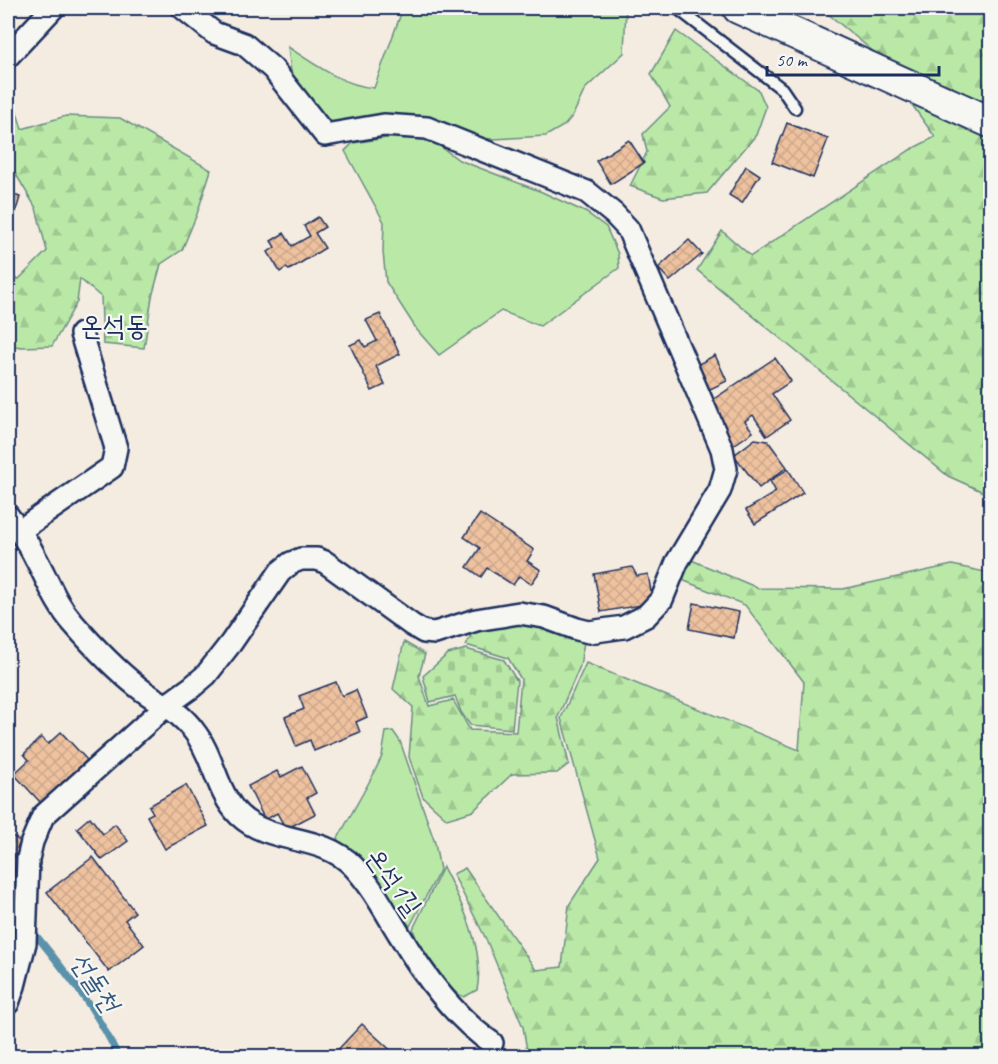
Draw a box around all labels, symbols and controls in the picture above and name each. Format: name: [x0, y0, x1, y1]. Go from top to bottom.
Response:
scale bar: [767, 39, 940, 77]
text: 50 m: [776, 49, 809, 71]
district label: 온석동: [80, 308, 148, 343]
street label: 온석1길: [359, 842, 429, 922]
water label: 선돌천: [63, 945, 129, 1020]

